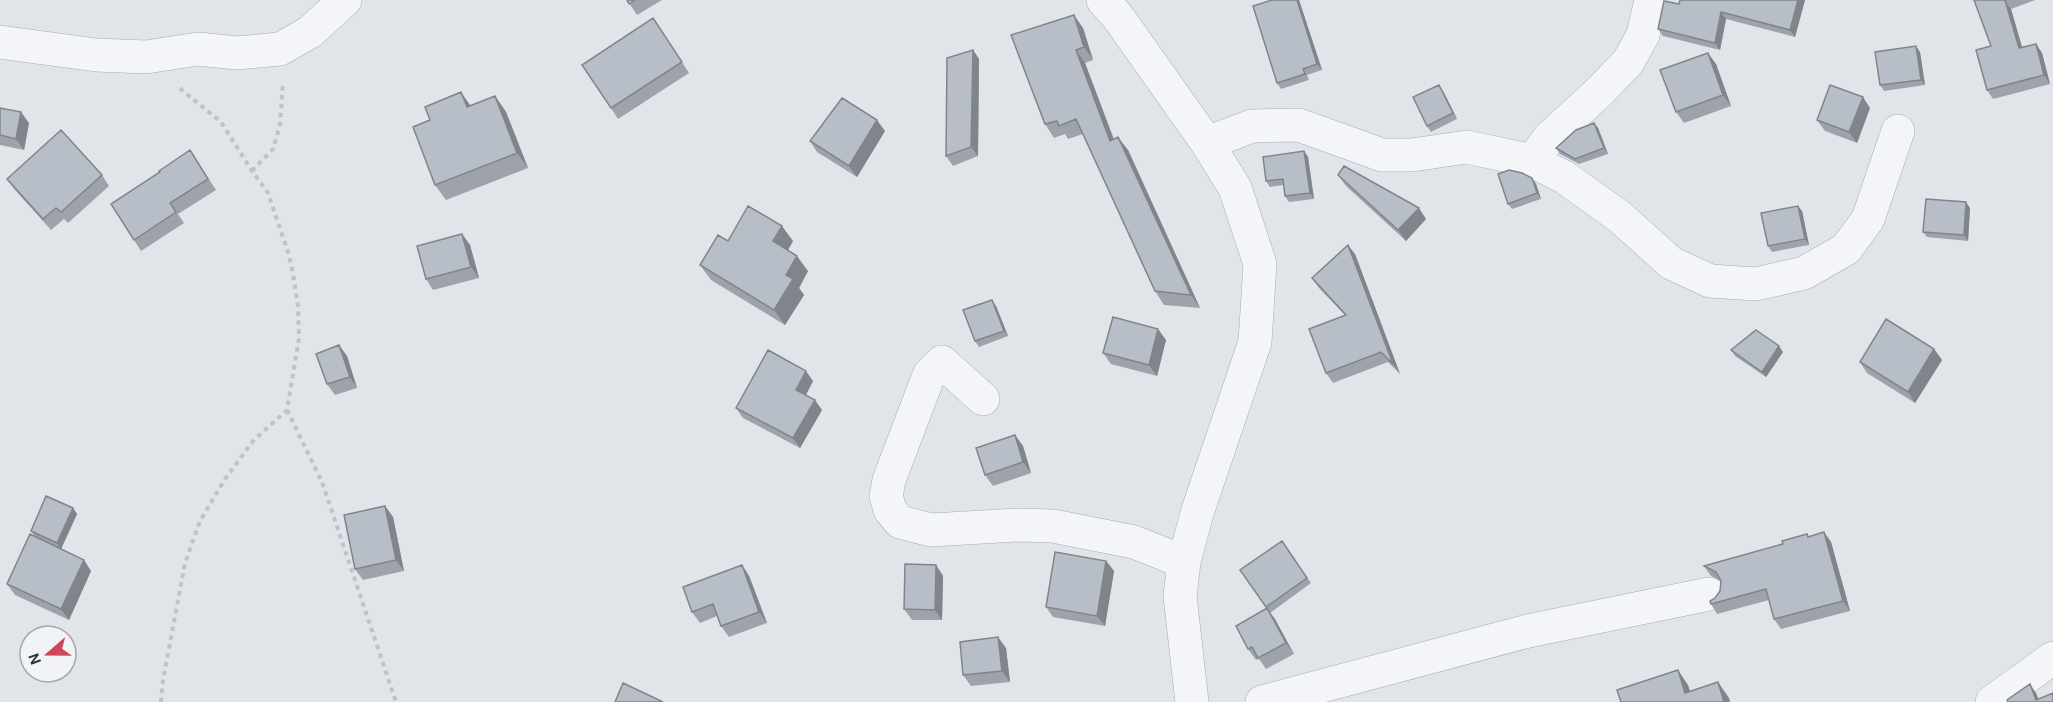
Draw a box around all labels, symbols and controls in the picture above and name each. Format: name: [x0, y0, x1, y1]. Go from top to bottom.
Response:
north arrow: [18, 624, 78, 684]
text: N: [23, 650, 45, 668]

